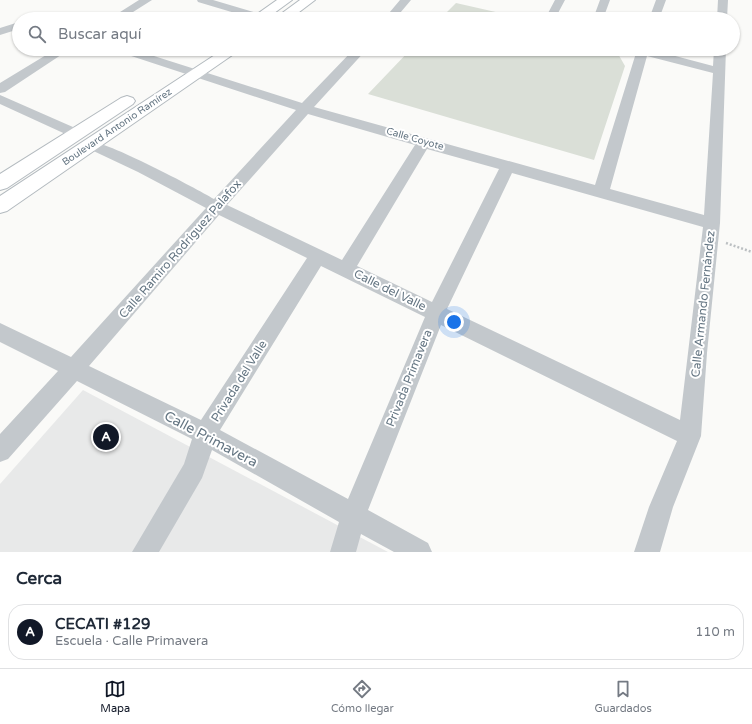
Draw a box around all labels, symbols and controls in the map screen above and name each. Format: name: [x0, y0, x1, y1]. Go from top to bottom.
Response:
search box: [12, 12, 740, 56]
icon: search: [26, 23, 48, 45]
text: Buscar aquí: [58, 25, 141, 43]
street label: Boulevard Antonio Ramírez: [60, 86, 174, 168]
street label: Calle Coyote: [385, 125, 446, 153]
street label: Calle Ramiro Rodríguez Palafox: [116, 177, 244, 321]
street label: Calle Armando Fernández: [688, 230, 718, 378]
street label: Calle del Valle: [352, 266, 429, 314]
your location: [444, 312, 464, 332]
street label: Privada Primavera: [383, 327, 435, 429]
street label: Privada del Valle: [208, 337, 270, 424]
street label: Calle Primavera: [161, 407, 261, 471]
pin: A: [93, 422, 119, 452]
text: Cerca: [16, 568, 62, 589]
text: CECATI #129: [55, 615, 150, 633]
text: A: [25, 624, 35, 640]
text: 110 m: [695, 624, 735, 640]
text: Escuela · Calle Primavera: [55, 633, 208, 649]
tab: Mapa: [100, 678, 130, 715]
tab: Cómo llegar: [331, 678, 394, 715]
tab: Guardados: [594, 678, 652, 715]

